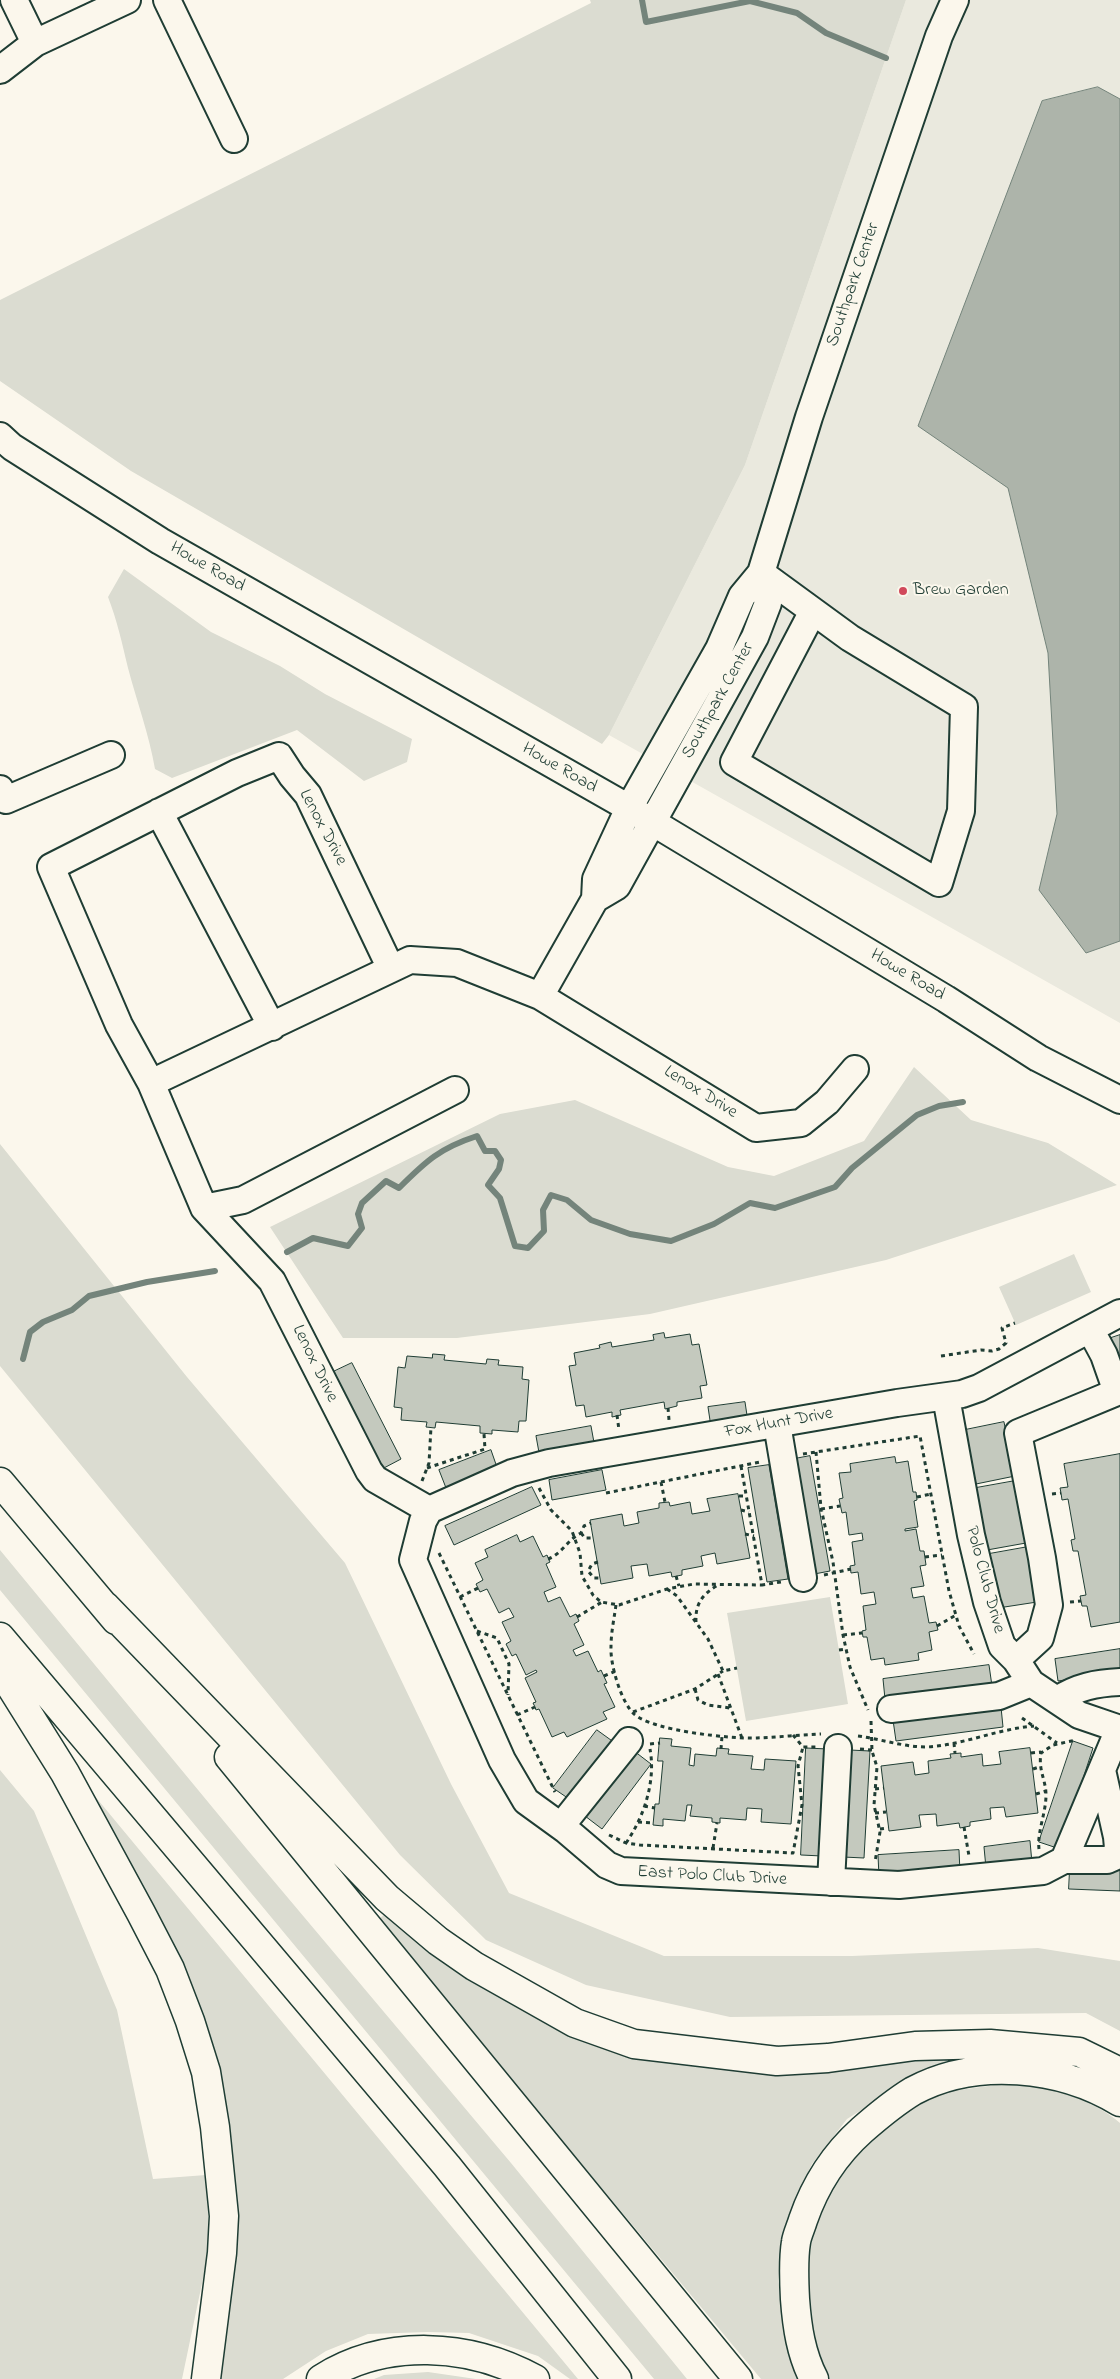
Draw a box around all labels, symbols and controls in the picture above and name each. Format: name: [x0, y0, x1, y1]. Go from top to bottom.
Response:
street label: Southpark Center: [823, 220, 885, 350]
street label: Howe Road: [166, 538, 248, 598]
place label: Brew Garden: [913, 580, 1009, 602]
marker: Brew Garden: [897, 585, 909, 597]
street label: Southpark Center: [678, 639, 760, 763]
street label: Howe Road: [518, 739, 600, 799]
street label: Lenox Drive: [293, 786, 351, 870]
street label: Howe Road: [866, 945, 948, 1007]
street label: Lenox Drive: [659, 1062, 741, 1124]
street label: Lenox Drive: [286, 1322, 342, 1406]
street label: Fox Hunt Drive: [723, 1404, 835, 1444]
street label: Polo Club Drive: [959, 1524, 1009, 1636]
street label: East Polo Club Drive: [636, 1862, 788, 1892]

